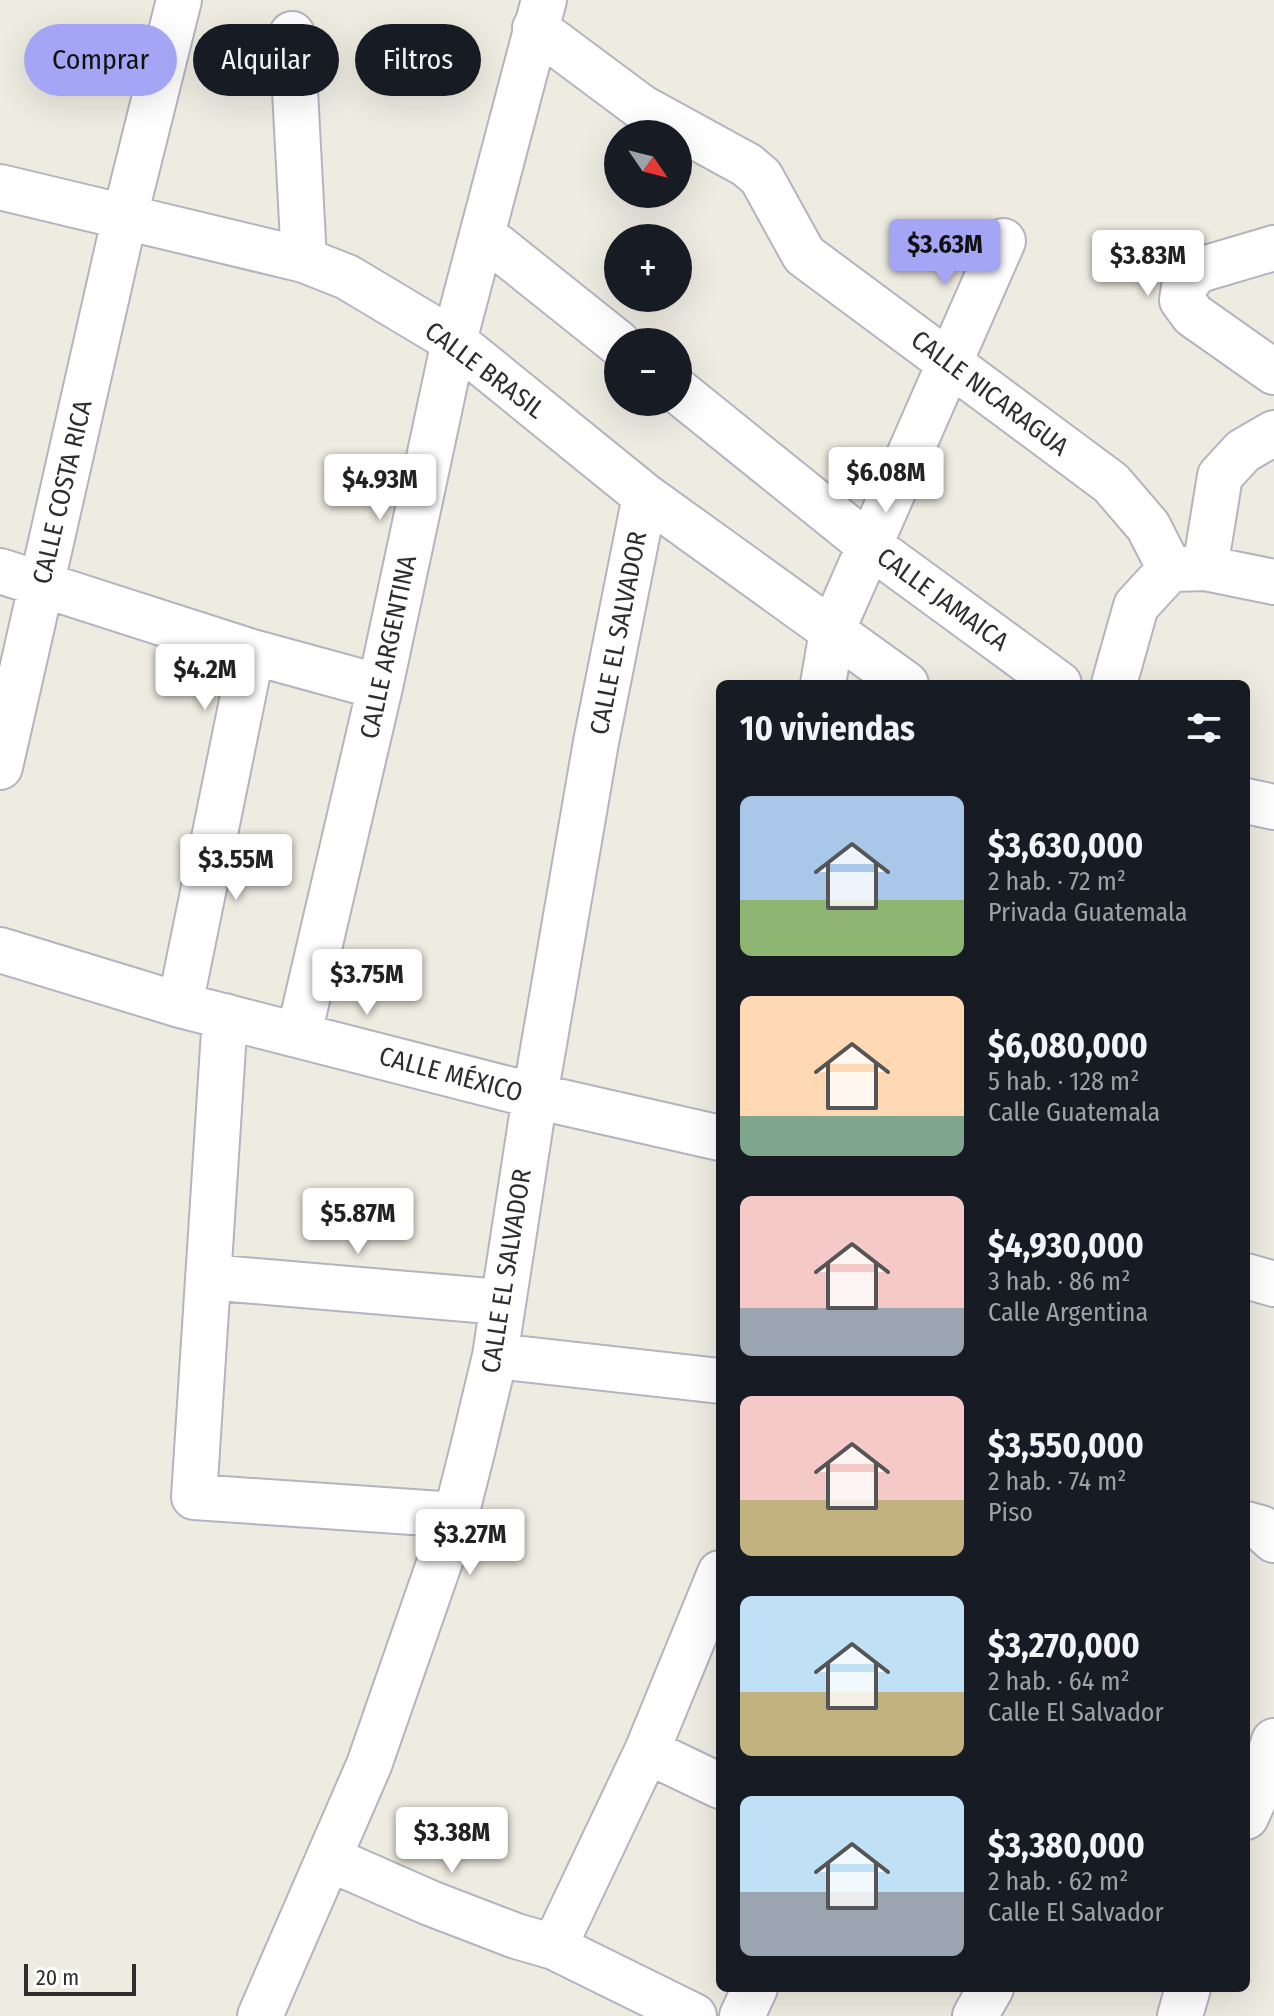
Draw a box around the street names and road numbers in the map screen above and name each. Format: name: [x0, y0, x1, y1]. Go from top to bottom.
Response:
street label: CALLE BRASIL: [419, 315, 551, 426]
street label: CALLE NICARAGUA: [905, 324, 1075, 463]
street label: CALLE COSTA RICA: [26, 397, 99, 587]
street label: CALLE EL SALVADOR: [584, 529, 653, 737]
street label: CALLE JAMAICA: [871, 541, 1015, 658]
street label: CALLE ARGENTINA: [354, 552, 423, 742]
street label: CALLE MÉXICO: [376, 1040, 526, 1109]
street label: CALLE EL SALVADOR: [475, 1167, 538, 1375]

